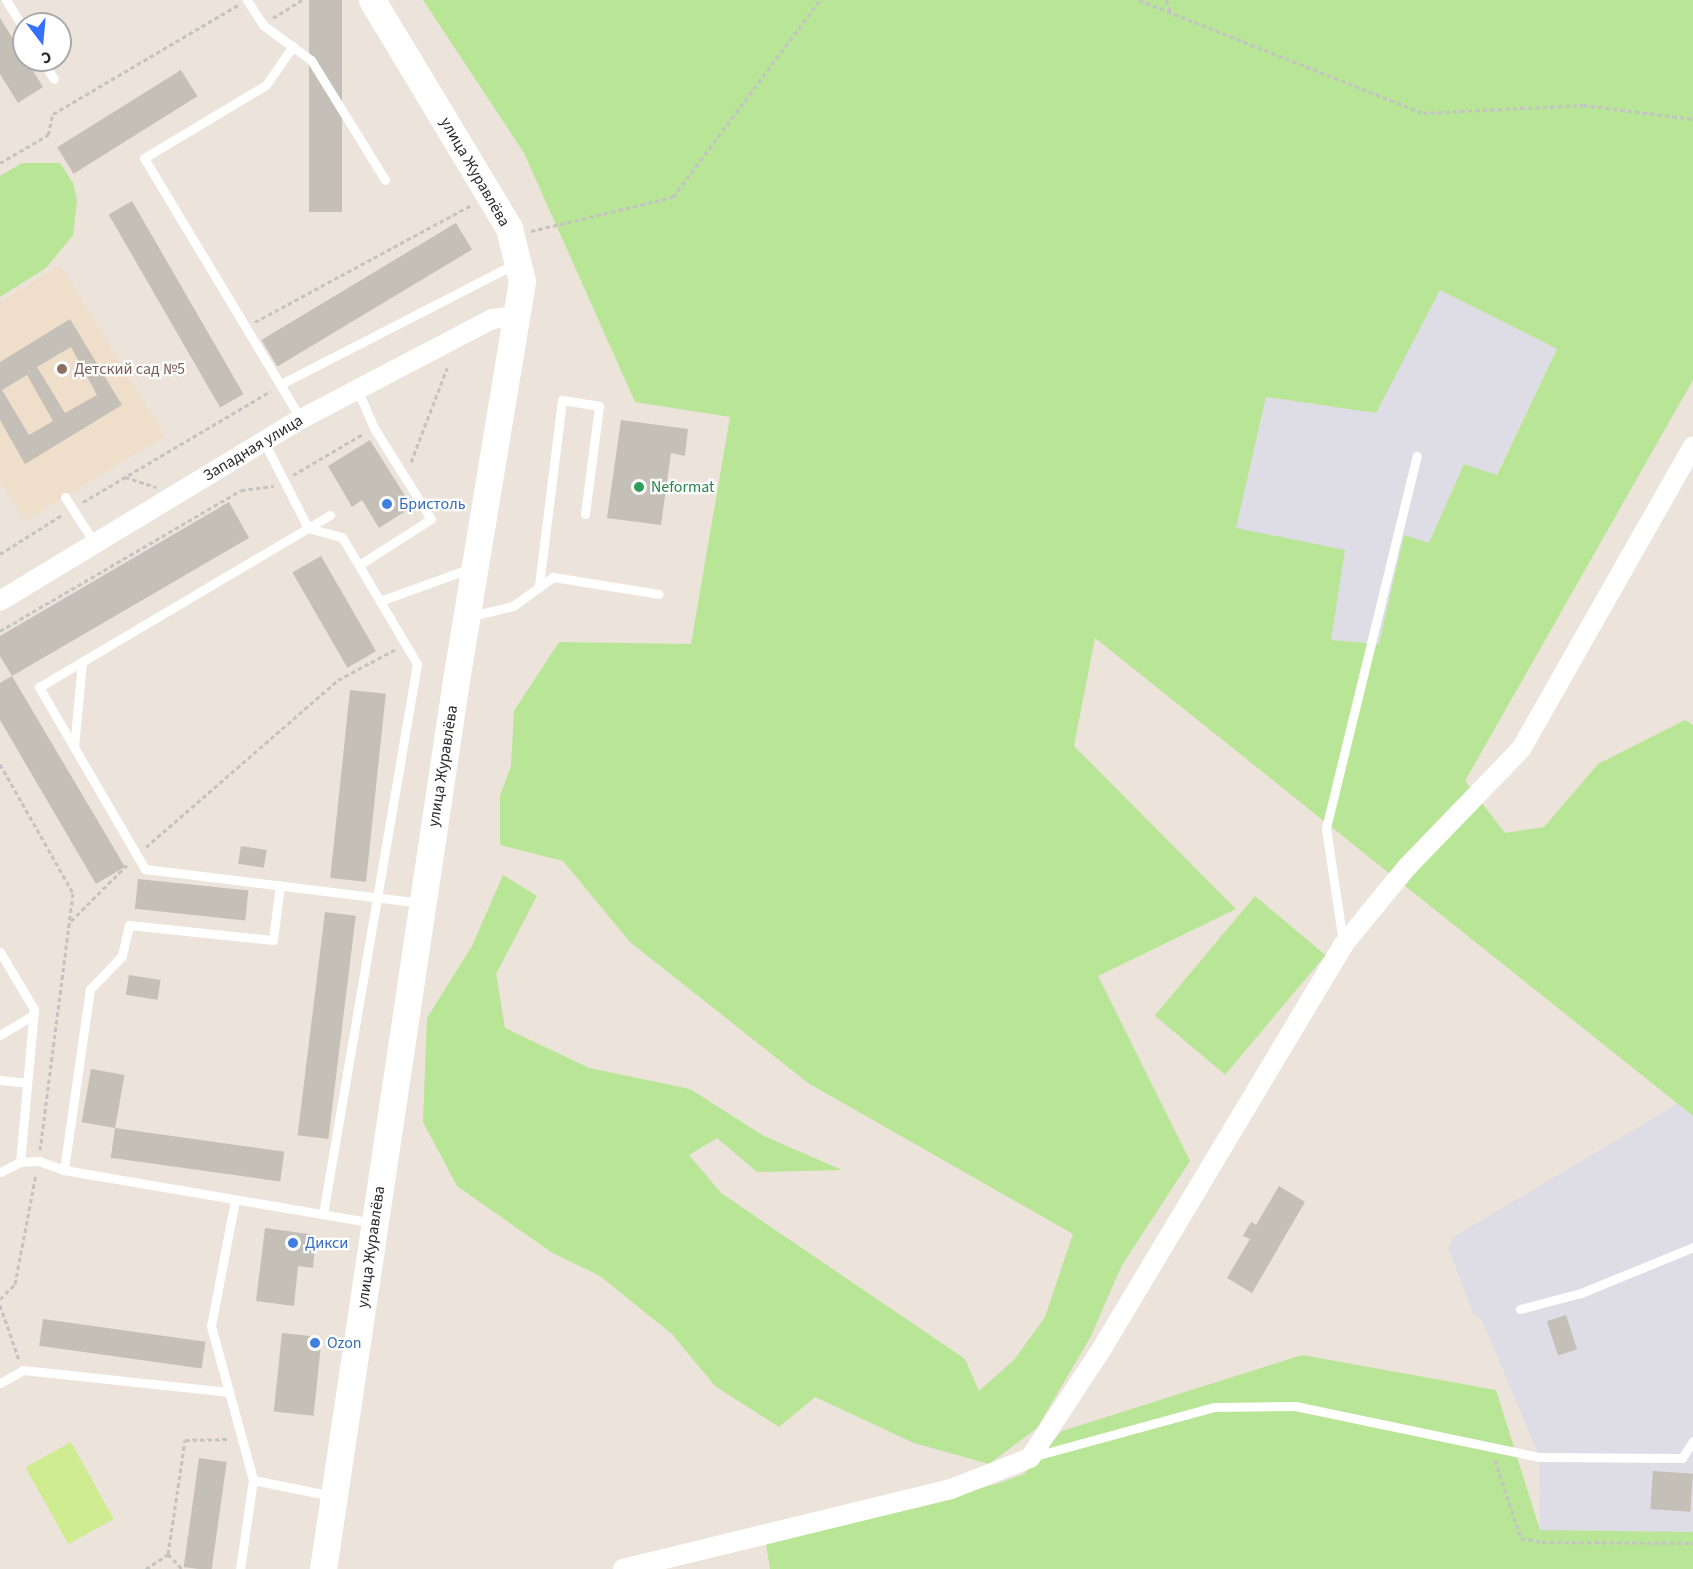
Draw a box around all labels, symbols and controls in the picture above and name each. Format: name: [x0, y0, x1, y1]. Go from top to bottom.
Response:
north arrow: [12, 12, 72, 72]
text: С: [39, 46, 54, 69]
street label: улица Журавлёва: [436, 114, 514, 230]
place label: Детский сад №5: [74, 359, 185, 379]
marker: Детский сад №5: [55, 362, 69, 376]
street label: Западная улица: [200, 411, 306, 485]
place label: Neformat: [651, 477, 715, 497]
marker: Neformat: [632, 480, 646, 494]
place label: Бристоль: [399, 494, 466, 514]
marker: Бристоль: [380, 497, 394, 511]
street label: улица Журавлёва: [424, 704, 462, 828]
street label: улица Журавлёва: [353, 1185, 389, 1309]
place label: Дикси: [305, 1233, 348, 1253]
marker: Дикси: [286, 1236, 300, 1250]
place label: Ozon: [327, 1333, 362, 1353]
marker: Ozon: [308, 1336, 322, 1350]

